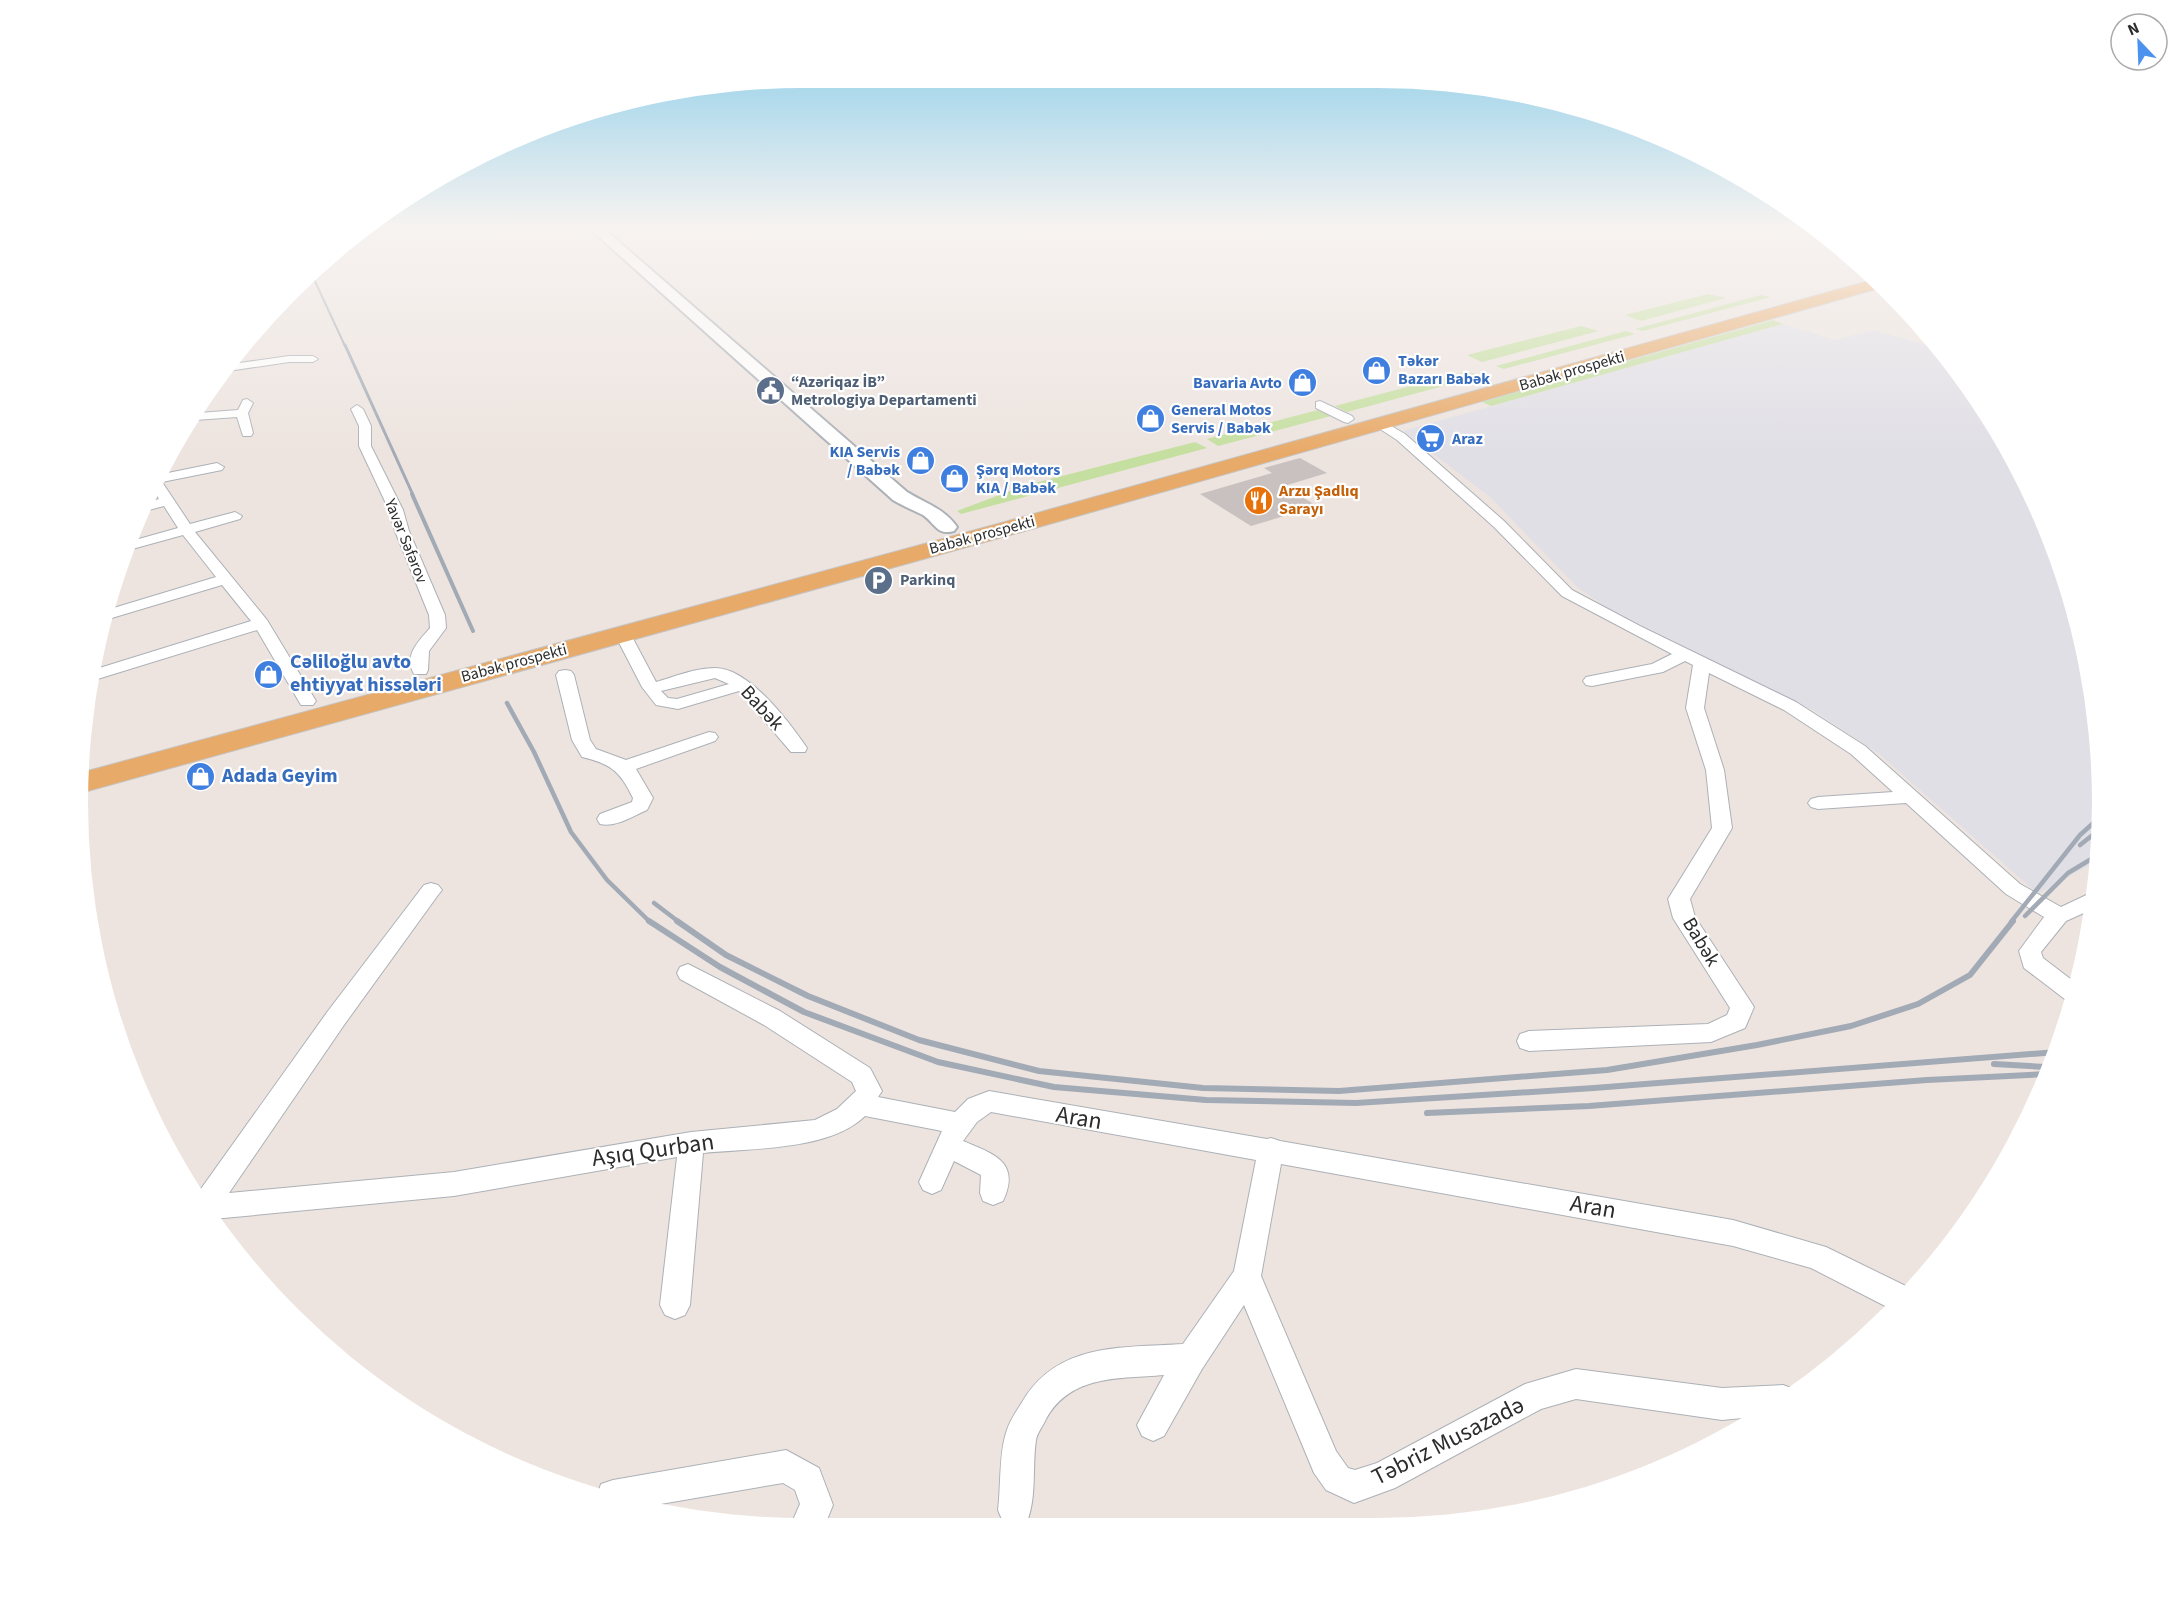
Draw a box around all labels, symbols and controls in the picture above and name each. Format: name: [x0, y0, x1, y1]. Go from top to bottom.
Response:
north arrow: [2109, 12, 2169, 72]
text: N: [2124, 17, 2143, 41]
street label: Babək prospekti: [1517, 345, 1627, 397]
place label: Təkər Bazarı Babək: [1398, 350, 1490, 390]
shop icon: Təkər Bazarı Babək: [1361, 354, 1393, 386]
shop icon: Bavaria Avto: [1287, 367, 1319, 399]
place label: “Azəriqaz İB” Metrologiya Departamenti: [791, 371, 977, 411]
place label: Bavaria Avto: [1193, 372, 1282, 394]
public building icon: “Azəriqaz İB” Metrologiya Departamenti: [754, 375, 786, 407]
place label: General Motos Servis / Babək: [1171, 399, 1271, 439]
shop icon: General Motos Servis / Babək: [1134, 403, 1166, 435]
supermarket icon: Araz: [1415, 423, 1447, 455]
place label: Araz: [1451, 428, 1483, 450]
place label: KIA Servis / Babək: [829, 441, 900, 481]
shop icon: KIA Servis / Babək: [905, 445, 937, 477]
place label: Şərq Motors KIA / Babək: [976, 459, 1060, 499]
shop icon: Şərq Motors KIA / Babək: [939, 463, 971, 495]
place label: Arzu Şadlıq Sarayı: [1278, 480, 1359, 520]
restaurant icon: Arzu Şadlıq Sarayı: [1242, 484, 1274, 516]
street label: Yavər Səfərov: [379, 495, 433, 587]
street label: Babək prospekti: [927, 510, 1037, 560]
parking icon: Parkinq: [863, 564, 895, 596]
place label: Parkinq: [900, 569, 955, 591]
street label: Babək prospekti: [459, 638, 569, 688]
place label: Cəliloğlu avto ehtiyyat hissələri: [290, 648, 442, 699]
shop icon: Cəliloğlu avto ehtiyyat hissələri: [253, 658, 285, 690]
street label: Babək: [734, 679, 790, 737]
shop icon: Adada Geyim: [185, 760, 217, 792]
place label: Adada Geyim: [221, 762, 338, 790]
street label: Babək: [1675, 912, 1727, 972]
street label: Aran: [1053, 1097, 1105, 1139]
street label: Aşıq Qurban: [590, 1124, 716, 1176]
street label: Aran: [1567, 1186, 1619, 1228]
street label: Təbriz Musazadə: [1366, 1388, 1530, 1494]

